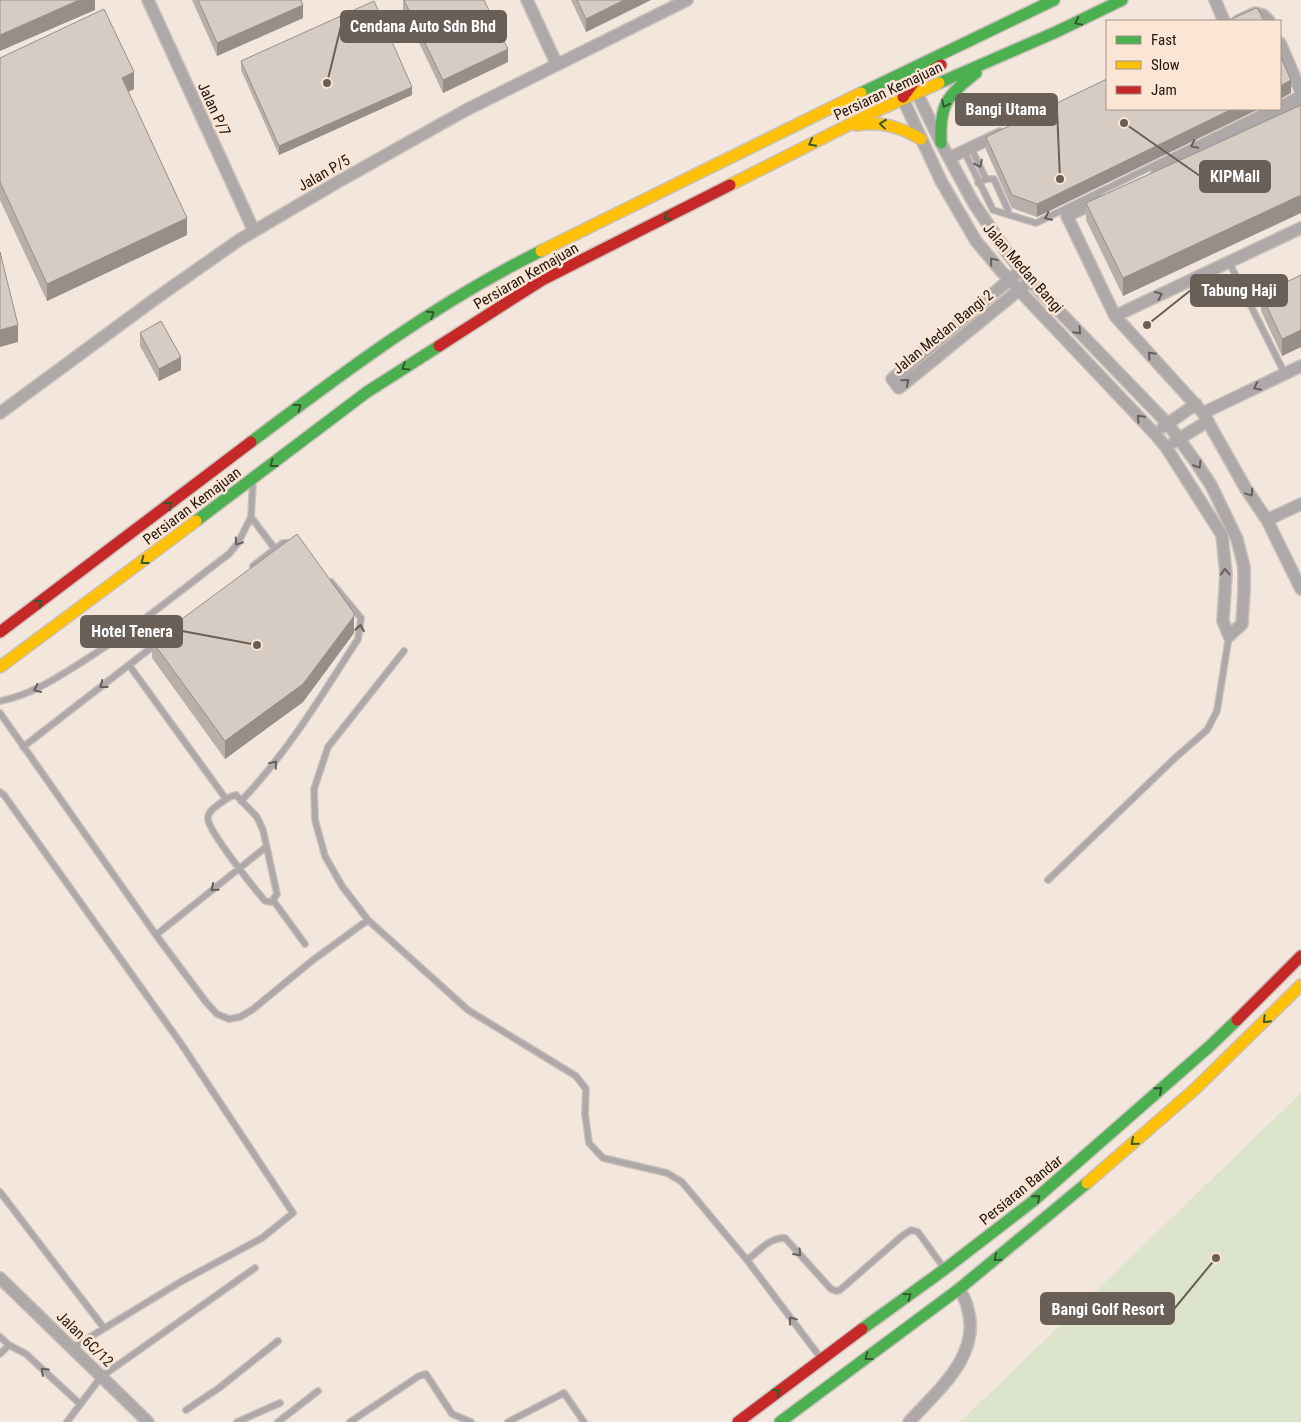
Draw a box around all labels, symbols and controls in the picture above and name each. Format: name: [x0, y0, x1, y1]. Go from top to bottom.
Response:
callout: Cendana Auto Sdn Bhd: [341, 11, 506, 42]
one-way arrow: [1074, 16, 1083, 26]
text: Cendana Auto Sdn Bhd: [350, 17, 496, 36]
legend: [1106, 20, 1281, 110]
text: Fast: [1151, 31, 1176, 49]
text: Slow: [1151, 56, 1180, 74]
street label: Persiaran Kemajuan: [831, 58, 945, 124]
street label: Jalan P/7: [194, 79, 234, 139]
text: Jam: [1151, 81, 1177, 99]
callout: Bangi Utama: [956, 94, 1057, 125]
one-way arrow: [941, 99, 951, 108]
text: Bangi Utama: [965, 100, 1047, 119]
one-way arrow: [879, 118, 887, 129]
one-way arrow: [808, 137, 817, 147]
one-way arrow: [1190, 139, 1199, 150]
street label: Jalan P/5: [295, 151, 353, 195]
one-way arrow: [973, 158, 983, 167]
callout: KIPMall: [1200, 161, 1270, 192]
text: KIPMall: [1210, 167, 1260, 186]
one-way arrow: [664, 211, 673, 221]
one-way arrow: [1044, 211, 1053, 221]
street label: Jalan Medan Bangi: [979, 219, 1067, 317]
street label: Persiaran Kemajuan: [470, 239, 582, 313]
one-way arrow: [990, 258, 999, 267]
callout: Tabung Haji: [1191, 275, 1287, 306]
text: Tabung Haji: [1201, 281, 1277, 300]
street label: Jalan Medan Bangi 2: [889, 286, 997, 378]
one-way arrow: [1154, 291, 1163, 301]
one-way arrow: [426, 310, 435, 320]
one-way arrow: [1072, 326, 1081, 335]
one-way arrow: [1148, 352, 1157, 361]
one-way arrow: [401, 360, 410, 370]
one-way arrow: [901, 378, 910, 387]
one-way arrow: [1253, 381, 1262, 391]
one-way arrow: [292, 404, 301, 412]
one-way arrow: [1137, 415, 1146, 424]
one-way arrow: [269, 458, 279, 467]
one-way arrow: [1192, 460, 1201, 469]
street label: Persiaran Kemajuan: [139, 463, 245, 549]
one-way arrow: [1243, 488, 1253, 497]
one-way arrow: [163, 502, 173, 511]
one-way arrow: [235, 536, 244, 546]
one-way arrow: [141, 555, 150, 563]
one-way arrow: [1220, 568, 1230, 576]
one-way arrow: [33, 600, 43, 609]
callout: Hotel Tenera: [81, 616, 182, 647]
text: Hotel Tenera: [91, 622, 173, 641]
one-way arrow: [354, 623, 364, 632]
one-way arrow: [100, 680, 109, 688]
one-way arrow: [33, 683, 42, 693]
one-way arrow: [268, 761, 276, 770]
one-way arrow: [211, 883, 220, 891]
one-way arrow: [1263, 1014, 1272, 1023]
one-way arrow: [1154, 1087, 1163, 1096]
one-way arrow: [1131, 1136, 1140, 1145]
street label: Persiaran Bandar: [976, 1151, 1066, 1229]
one-way arrow: [1032, 1194, 1041, 1203]
one-way arrow: [792, 1247, 801, 1256]
one-way arrow: [993, 1252, 1002, 1261]
one-way arrow: [902, 1293, 912, 1302]
callout: Bangi Golf Resort: [1041, 1293, 1174, 1324]
text: Bangi Golf Resort: [1052, 1300, 1164, 1319]
street label: Jalan 6C/12: [53, 1307, 117, 1371]
one-way arrow: [789, 1317, 797, 1326]
one-way arrow: [864, 1351, 874, 1360]
one-way arrow: [41, 1368, 50, 1377]
one-way arrow: [771, 1390, 780, 1398]

